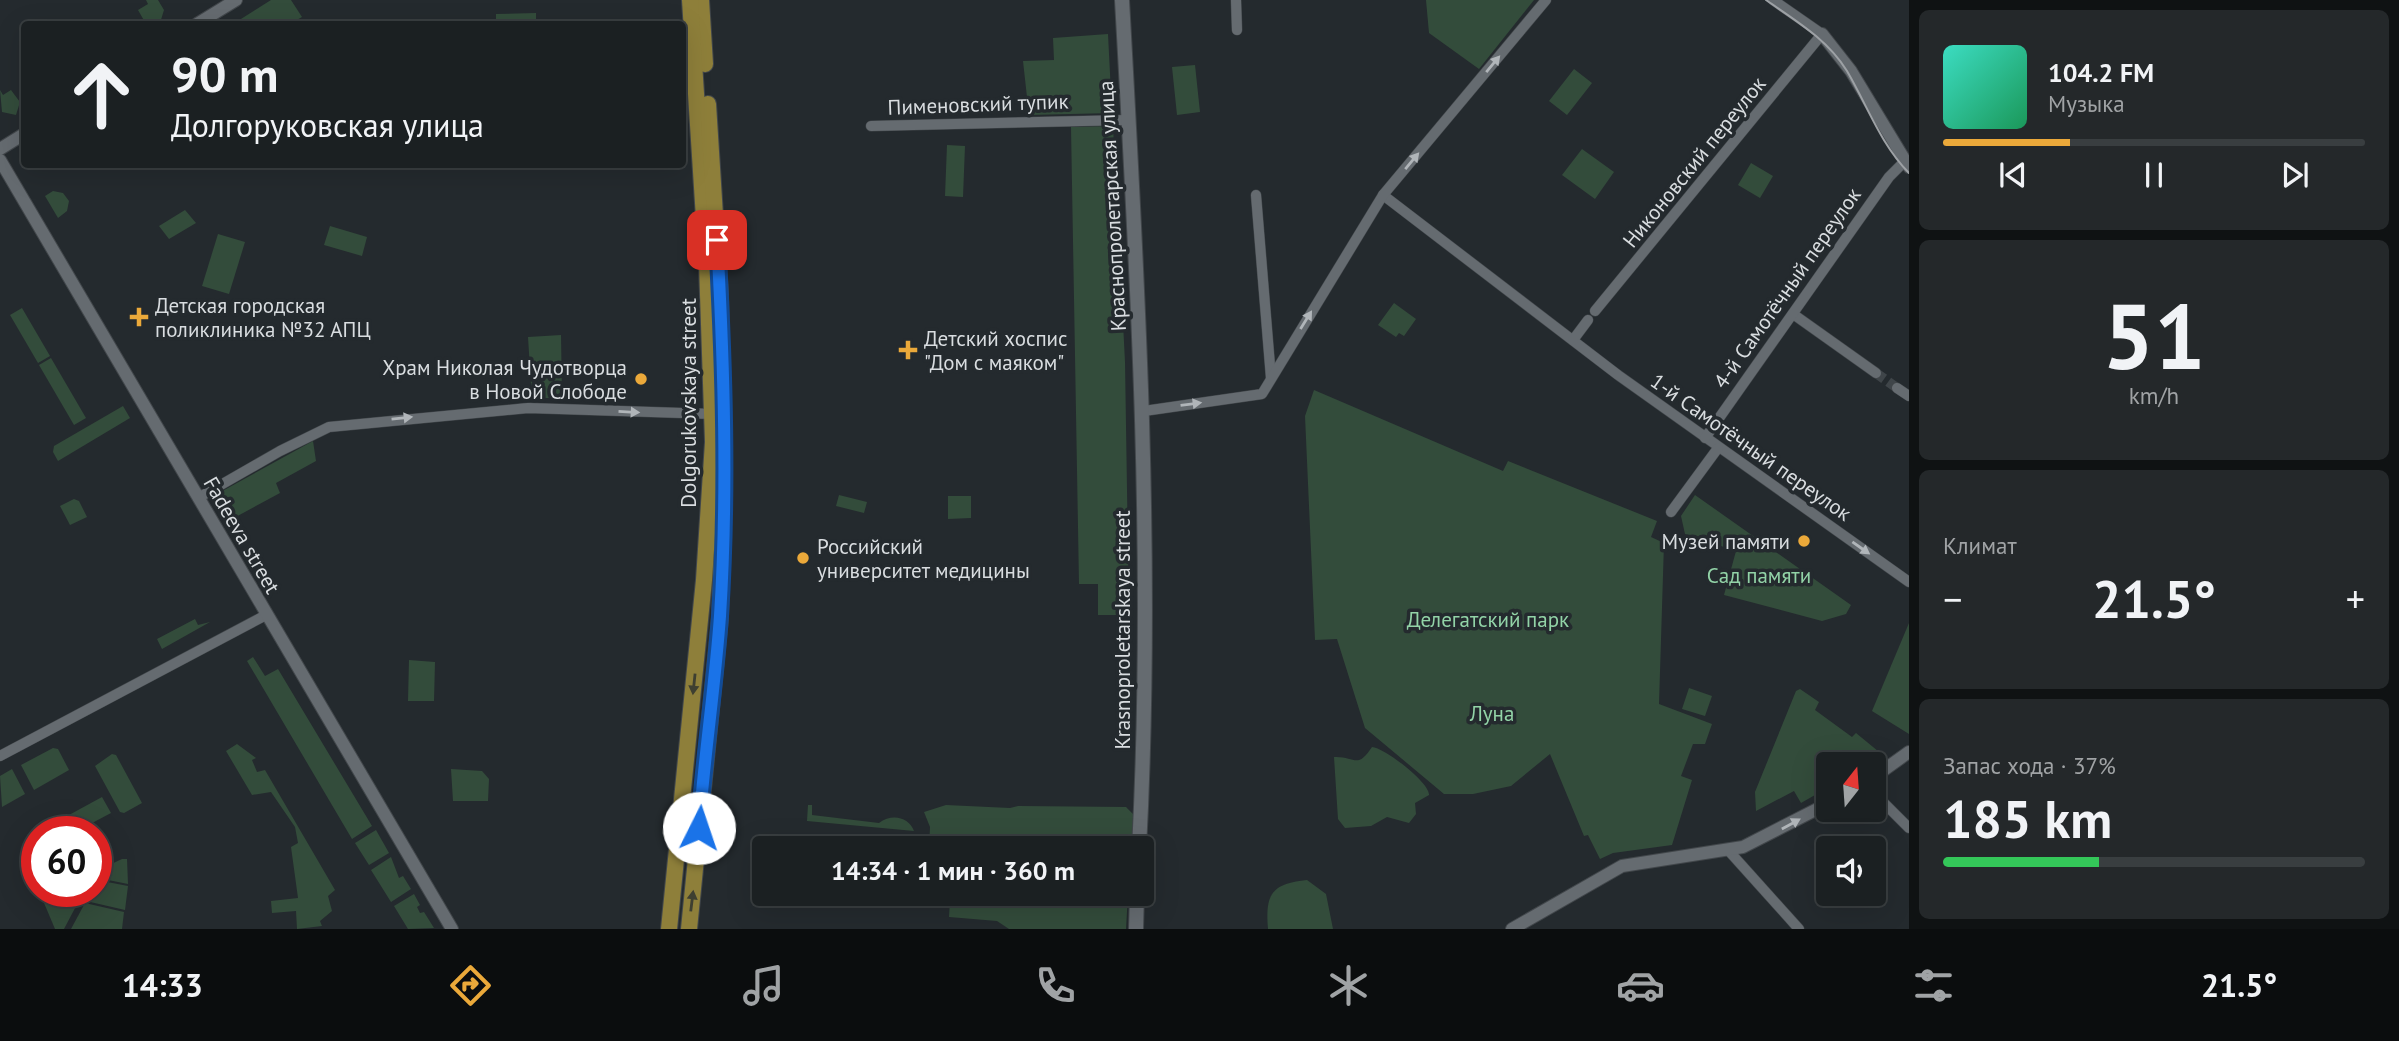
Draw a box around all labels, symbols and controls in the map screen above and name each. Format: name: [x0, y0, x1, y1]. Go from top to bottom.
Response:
text: 90 m: [171, 42, 278, 106]
icon: ahead: [56, 49, 147, 140]
one-way arrow: [1485, 55, 1500, 72]
text: 104.2 FM: [2048, 56, 2154, 89]
street label: Никоновский переулок: [1617, 71, 1771, 253]
street label: Краснопролетарская улица: [1092, 80, 1132, 332]
street label: Пименовский тупик: [887, 87, 1069, 121]
text: Музыка: [2048, 89, 2125, 118]
text: Долгоруковская улица: [171, 104, 484, 146]
one-way arrow: [1404, 152, 1419, 170]
icon: previous: [1994, 156, 2032, 194]
icon: pause: [2135, 156, 2173, 194]
icon: next: [2276, 156, 2314, 194]
street label: 4-й Самотёчный переулок: [1707, 182, 1867, 394]
pin: [687, 210, 747, 270]
icon: arrive: [698, 221, 736, 259]
text: 51: [2102, 276, 2206, 394]
place label: Детская городская поликлиника №32 АПЦ: [155, 292, 371, 343]
street label: Dolgorukovskaya street: [675, 298, 702, 508]
marker: Детская городская поликлиника №32 АПЦ: [129, 307, 149, 327]
one-way arrow: [1299, 311, 1312, 330]
place label: Детский хоспис "Дом с маяком": [924, 325, 1068, 376]
marker: Детский хоспис "Дом с маяком": [898, 340, 918, 360]
place label: Храм Николая Чудотворца в Новой Слободе: [382, 354, 627, 405]
street label: 1-й Самотёчный переулок: [1645, 367, 1857, 527]
marker: Храм Николая Чудотворца в Новой Слободе: [633, 371, 649, 387]
text: km/h: [2129, 381, 2179, 410]
one-way arrow: [1180, 399, 1202, 410]
one-way arrow: [618, 406, 640, 417]
one-way arrow: [391, 413, 413, 424]
street label: Fadeeva street: [198, 472, 286, 598]
street label: Krasnoproletarskaya street: [1109, 510, 1136, 750]
place label: Музей памяти: [1662, 528, 1790, 555]
text: Климат: [1943, 531, 2017, 560]
place label: Российский университет медицины: [817, 533, 1030, 584]
marker: Музей памяти: [1796, 533, 1812, 549]
one-way arrow: [1852, 541, 1870, 555]
marker: Российский университет медицины: [795, 550, 811, 566]
park label: Сад памяти: [1707, 562, 1811, 589]
text: 21.5°: [2092, 565, 2216, 632]
text: −: [1943, 574, 1962, 623]
text: +: [2346, 574, 2365, 623]
park label: Делегатский парк: [1407, 606, 1569, 633]
one-way arrow: [688, 673, 699, 695]
park label: Луна: [1469, 700, 1514, 727]
text: Запас хода · 37%: [1943, 751, 2116, 780]
north arrow: [1816, 752, 1886, 822]
map controls: [1816, 752, 1886, 906]
text: 185 km: [1943, 785, 2112, 852]
position arrow: [662, 791, 736, 865]
speed limit sign: 60: [21, 816, 112, 907]
one-way arrow: [1781, 818, 1800, 830]
button: sound: [1816, 836, 1886, 906]
text: 14:34 · 1 мин · 360 m: [831, 854, 1075, 887]
one-way arrow: [686, 890, 697, 912]
icon: directions: [446, 961, 495, 1010]
icon: music: [739, 961, 788, 1010]
icon: phone: [1031, 961, 1080, 1010]
icon: climate: [1324, 961, 1373, 1010]
icon: car: [1616, 961, 1665, 1010]
icon: filters: [1909, 961, 1958, 1010]
text: 14:33: [122, 964, 203, 1006]
text: 21.5°: [2201, 964, 2277, 1006]

